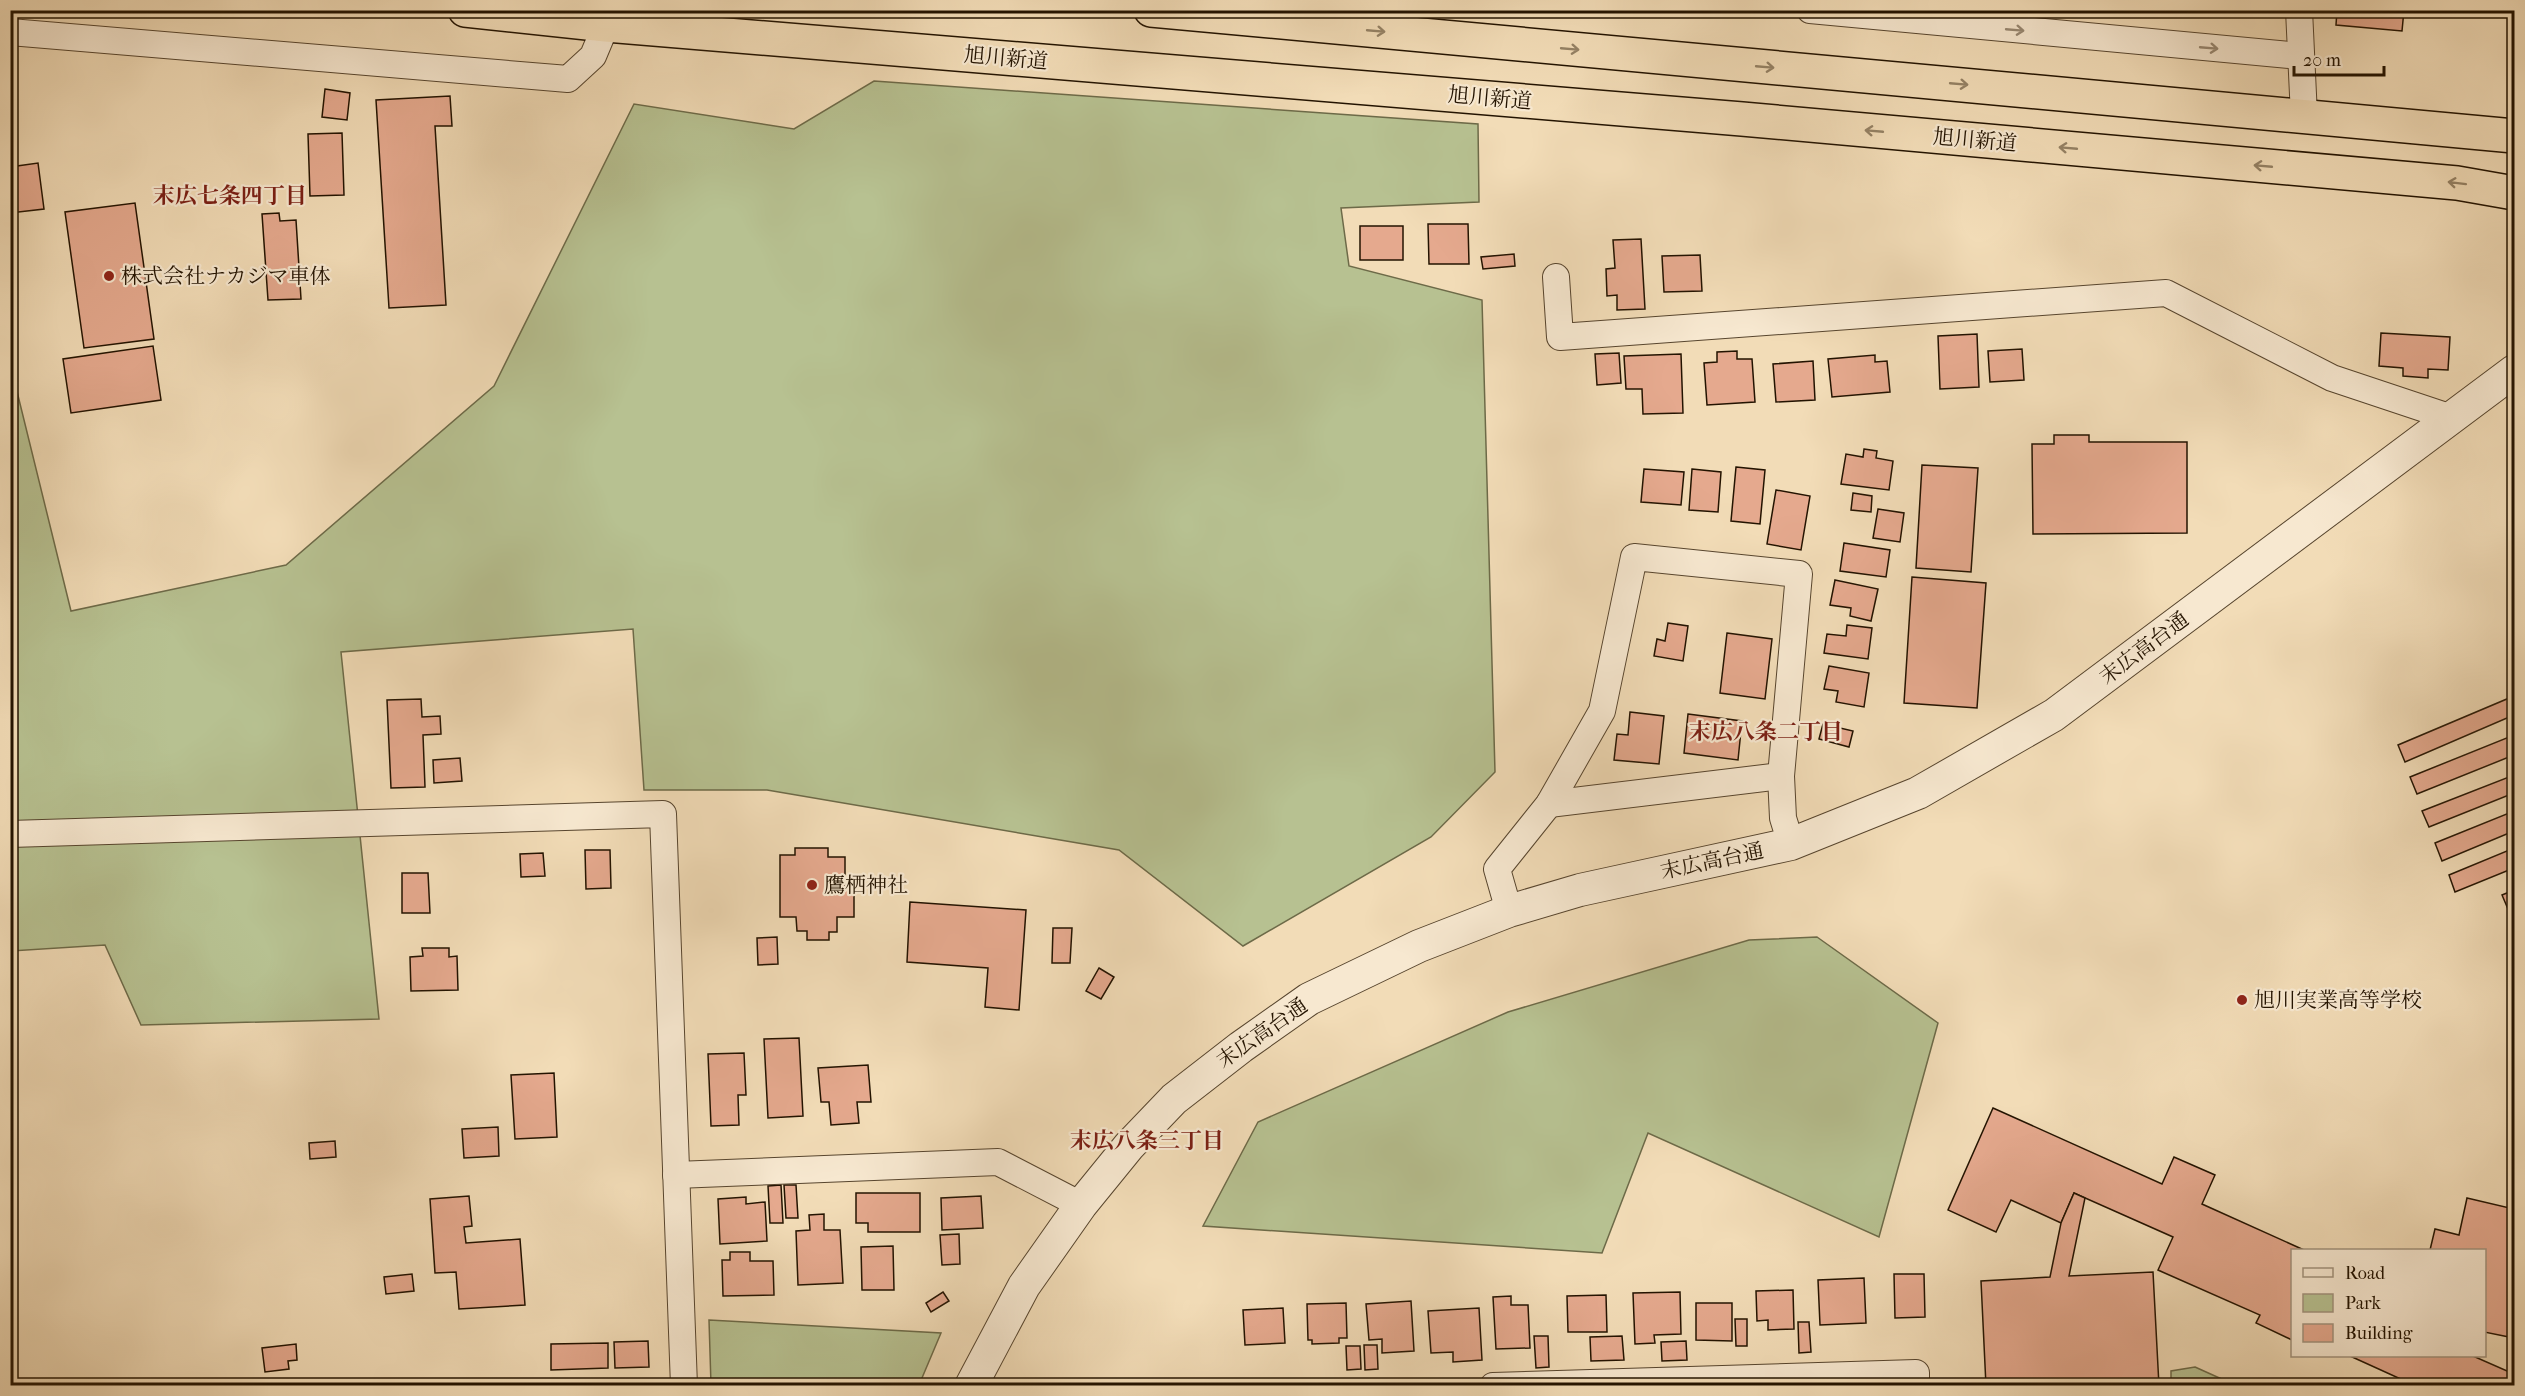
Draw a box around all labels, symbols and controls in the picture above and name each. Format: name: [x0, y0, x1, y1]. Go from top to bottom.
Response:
one-way arrow: [2004, 25, 2024, 36]
one-way arrow: [1366, 26, 1386, 37]
scale bar: [2294, 39, 2384, 77]
street label: 旭川新道: [963, 42, 1049, 74]
one-way arrow: [2198, 43, 2218, 54]
one-way arrow: [1560, 44, 1580, 55]
text: 20 m: [2303, 50, 2341, 71]
one-way arrow: [1754, 62, 1774, 73]
one-way arrow: [1948, 79, 1968, 90]
street label: 旭川新道: [1447, 82, 1533, 114]
street label: 旭川新道: [1932, 124, 2018, 156]
one-way arrow: [1865, 125, 1885, 136]
one-way arrow: [2059, 142, 2079, 153]
one-way arrow: [2253, 160, 2273, 171]
one-way arrow: [2447, 178, 2467, 189]
district label: 末広七条四丁目: [153, 183, 307, 209]
place label: 株式会社ナカジマ車体: [121, 264, 331, 288]
marker: 株式会社ナカジマ車体: [102, 269, 116, 283]
street label: 末広高台通: [2095, 607, 2193, 689]
district label: 末広八条二丁目: [1689, 719, 1843, 745]
street label: 末広高台通: [1658, 838, 1766, 884]
place label: 鷹栖神社: [824, 873, 908, 897]
marker: 鷹栖神社: [805, 878, 819, 892]
place label: 旭川実業高等学校: [2254, 988, 2422, 1012]
street label: 末広高台通: [1212, 993, 1312, 1073]
marker: 旭川実業高等学校: [2235, 993, 2249, 1007]
district label: 末広八条三丁目: [1070, 1128, 1224, 1154]
legend: [2291, 1249, 2486, 1357]
text: Road: [2345, 1263, 2385, 1284]
text: Park: [2345, 1293, 2382, 1314]
text: Building: [2345, 1323, 2413, 1344]

